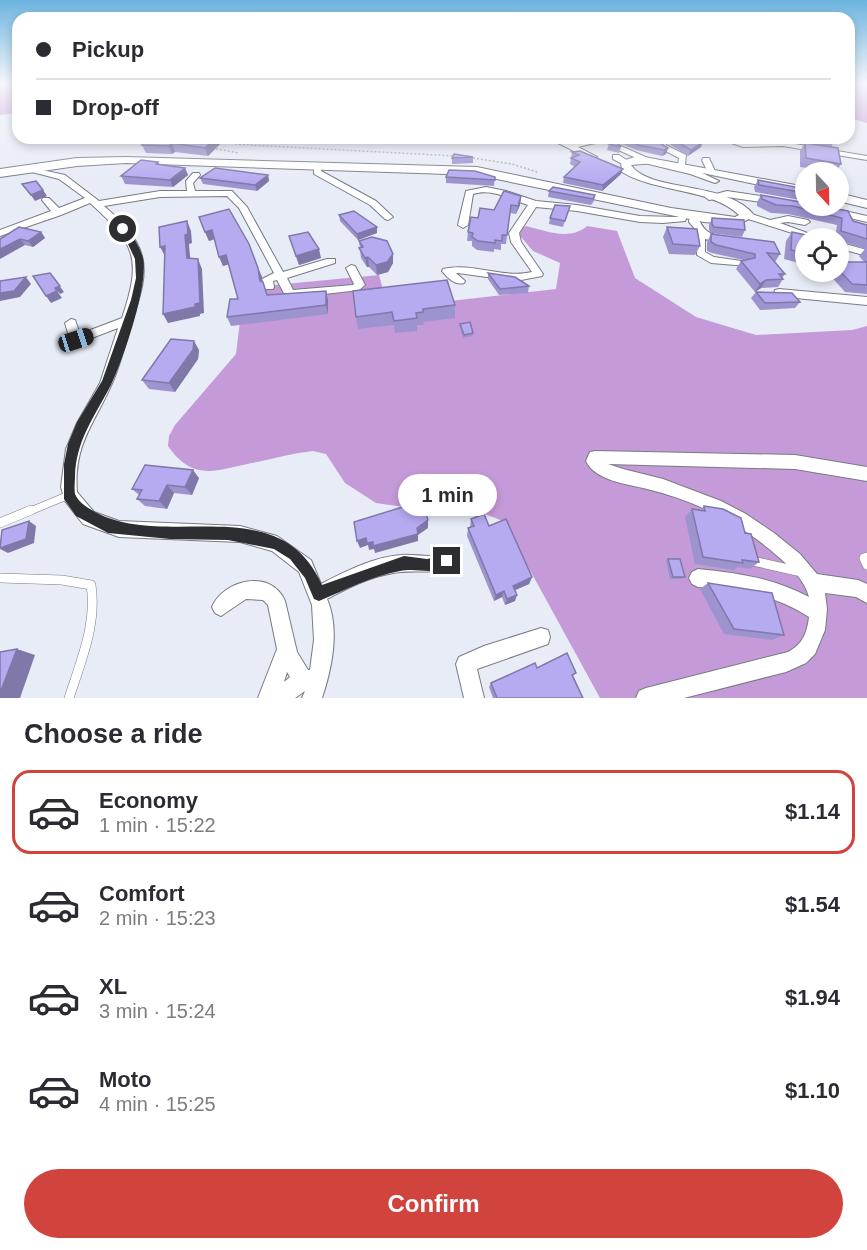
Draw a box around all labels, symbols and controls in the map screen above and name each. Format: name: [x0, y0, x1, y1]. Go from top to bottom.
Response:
text: Pickup: [72, 37, 144, 62]
text: Drop-off: [72, 95, 159, 120]
north arrow: [795, 162, 849, 216]
map controls: [795, 162, 849, 282]
route start: [109, 215, 136, 242]
button: locate: [795, 228, 849, 282]
car: [56, 326, 96, 354]
callout: 1 min: [398, 474, 496, 516]
text: 1 min: [421, 484, 474, 506]
route end: [433, 547, 460, 574]
text: Choose a ride: [24, 719, 203, 749]
icon: car: [27, 785, 81, 839]
text: Economy: [99, 788, 198, 813]
text: $1.14: [785, 799, 840, 824]
text: 1 min · 15:22: [99, 814, 216, 836]
icon: car: [27, 878, 81, 932]
text: Comfort: [99, 881, 185, 906]
text: $1.54: [785, 892, 840, 917]
text: 2 min · 15:23: [99, 907, 216, 929]
icon: car: [27, 971, 81, 1025]
text: XL: [99, 974, 127, 999]
text: $1.94: [785, 985, 840, 1010]
text: 3 min · 15:24: [99, 1000, 216, 1022]
icon: car: [27, 1064, 81, 1118]
text: Moto: [99, 1067, 152, 1092]
text: $1.10: [785, 1078, 840, 1103]
text: 4 min · 15:25: [99, 1093, 216, 1115]
button: Confirm: [24, 1169, 843, 1238]

